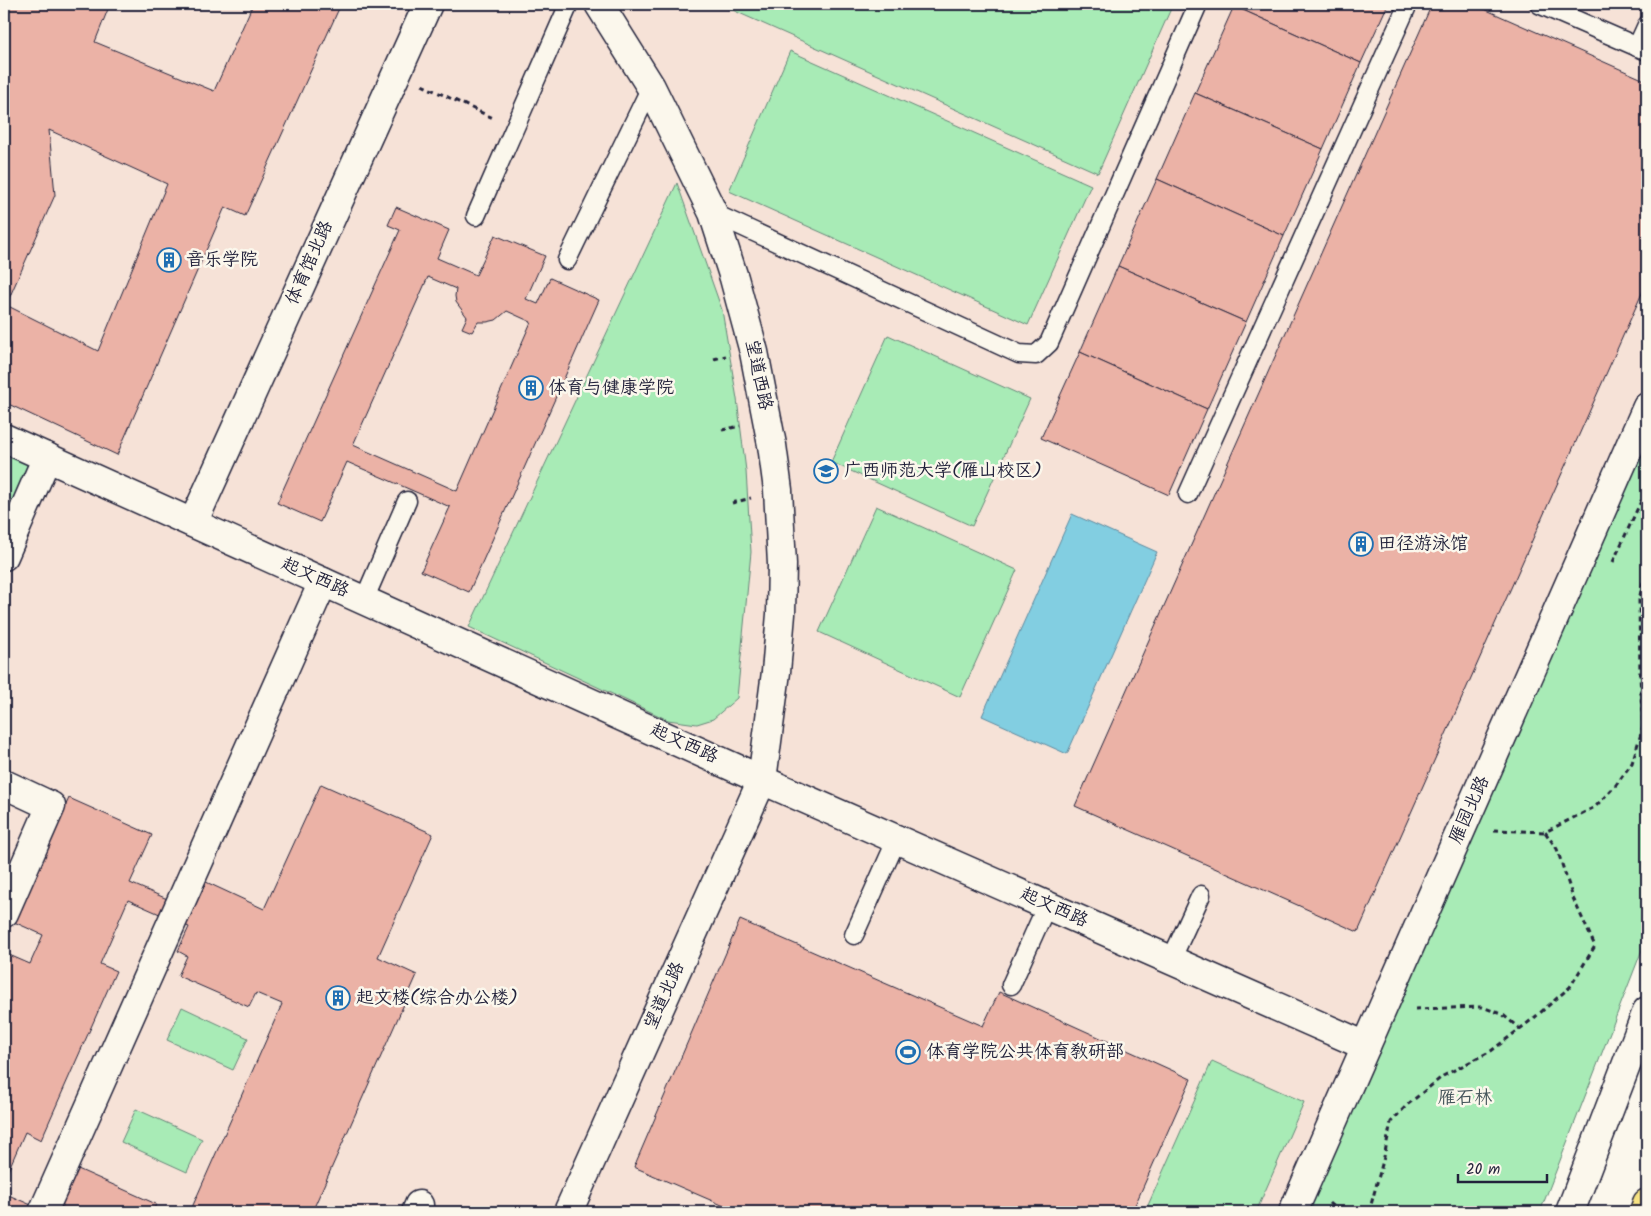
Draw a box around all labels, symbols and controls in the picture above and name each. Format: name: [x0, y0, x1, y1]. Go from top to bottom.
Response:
street label: 体育馆北路: [278, 216, 342, 310]
place label: 音乐学院: [186, 246, 258, 275]
building icon: 音乐学院: [156, 247, 182, 273]
street label: 望道西路: [736, 337, 780, 413]
place label: 体育与健康学院: [548, 374, 674, 403]
building icon: 体育与健康学院: [518, 375, 544, 401]
place label: 广西师范大学(雁山校区): [844, 457, 1042, 486]
school or university icon: 广西师范大学(雁山校区): [813, 458, 839, 484]
place label: 田径游泳馆: [1378, 530, 1468, 559]
building icon: 田径游泳馆: [1348, 531, 1374, 557]
street label: 起文西路: [276, 550, 354, 606]
street label: 起文西路: [645, 716, 723, 772]
street label: 雁园北路: [1442, 771, 1498, 849]
street label: 起文西路: [1015, 880, 1093, 936]
street label: 望道北路: [637, 957, 693, 1035]
place label: 起文楼(综合办公楼): [356, 984, 518, 1013]
building icon: 起文楼(综合办公楼): [325, 985, 351, 1011]
place label: 体育学院公共体育教研部: [926, 1038, 1124, 1067]
sports icon: 体育学院公共体育教研部: [895, 1039, 921, 1065]
park label: 雁石林: [1438, 1084, 1492, 1113]
scale bar: [1458, 1151, 1547, 1183]
text: 20 m: [1466, 1158, 1500, 1182]

